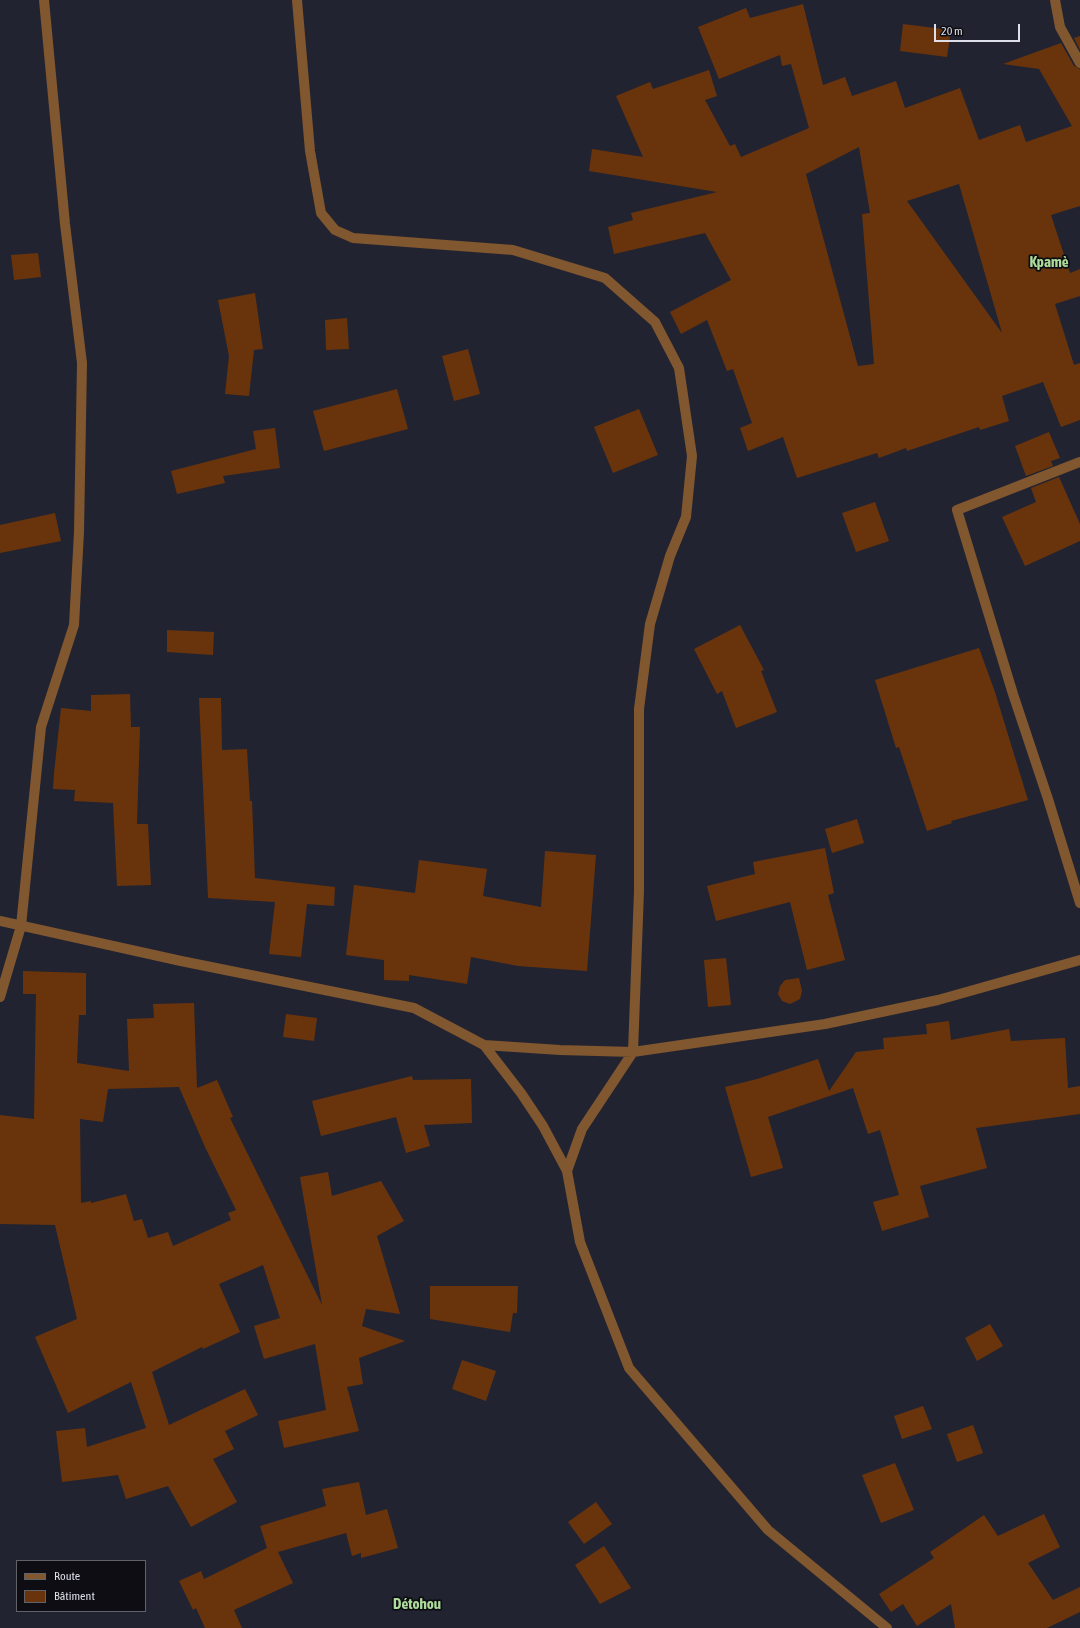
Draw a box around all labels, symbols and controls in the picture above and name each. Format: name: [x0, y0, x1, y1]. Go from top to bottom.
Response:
scale bar: [936, 16, 1022, 42]
text: 20 m: [941, 24, 963, 38]
district label: Kpamè: [1029, 253, 1069, 271]
legend: [16, 1560, 146, 1612]
text: Route: [54, 1569, 80, 1583]
text: Bâtiment: [54, 1589, 95, 1603]
district label: Détohou: [393, 1595, 441, 1613]

